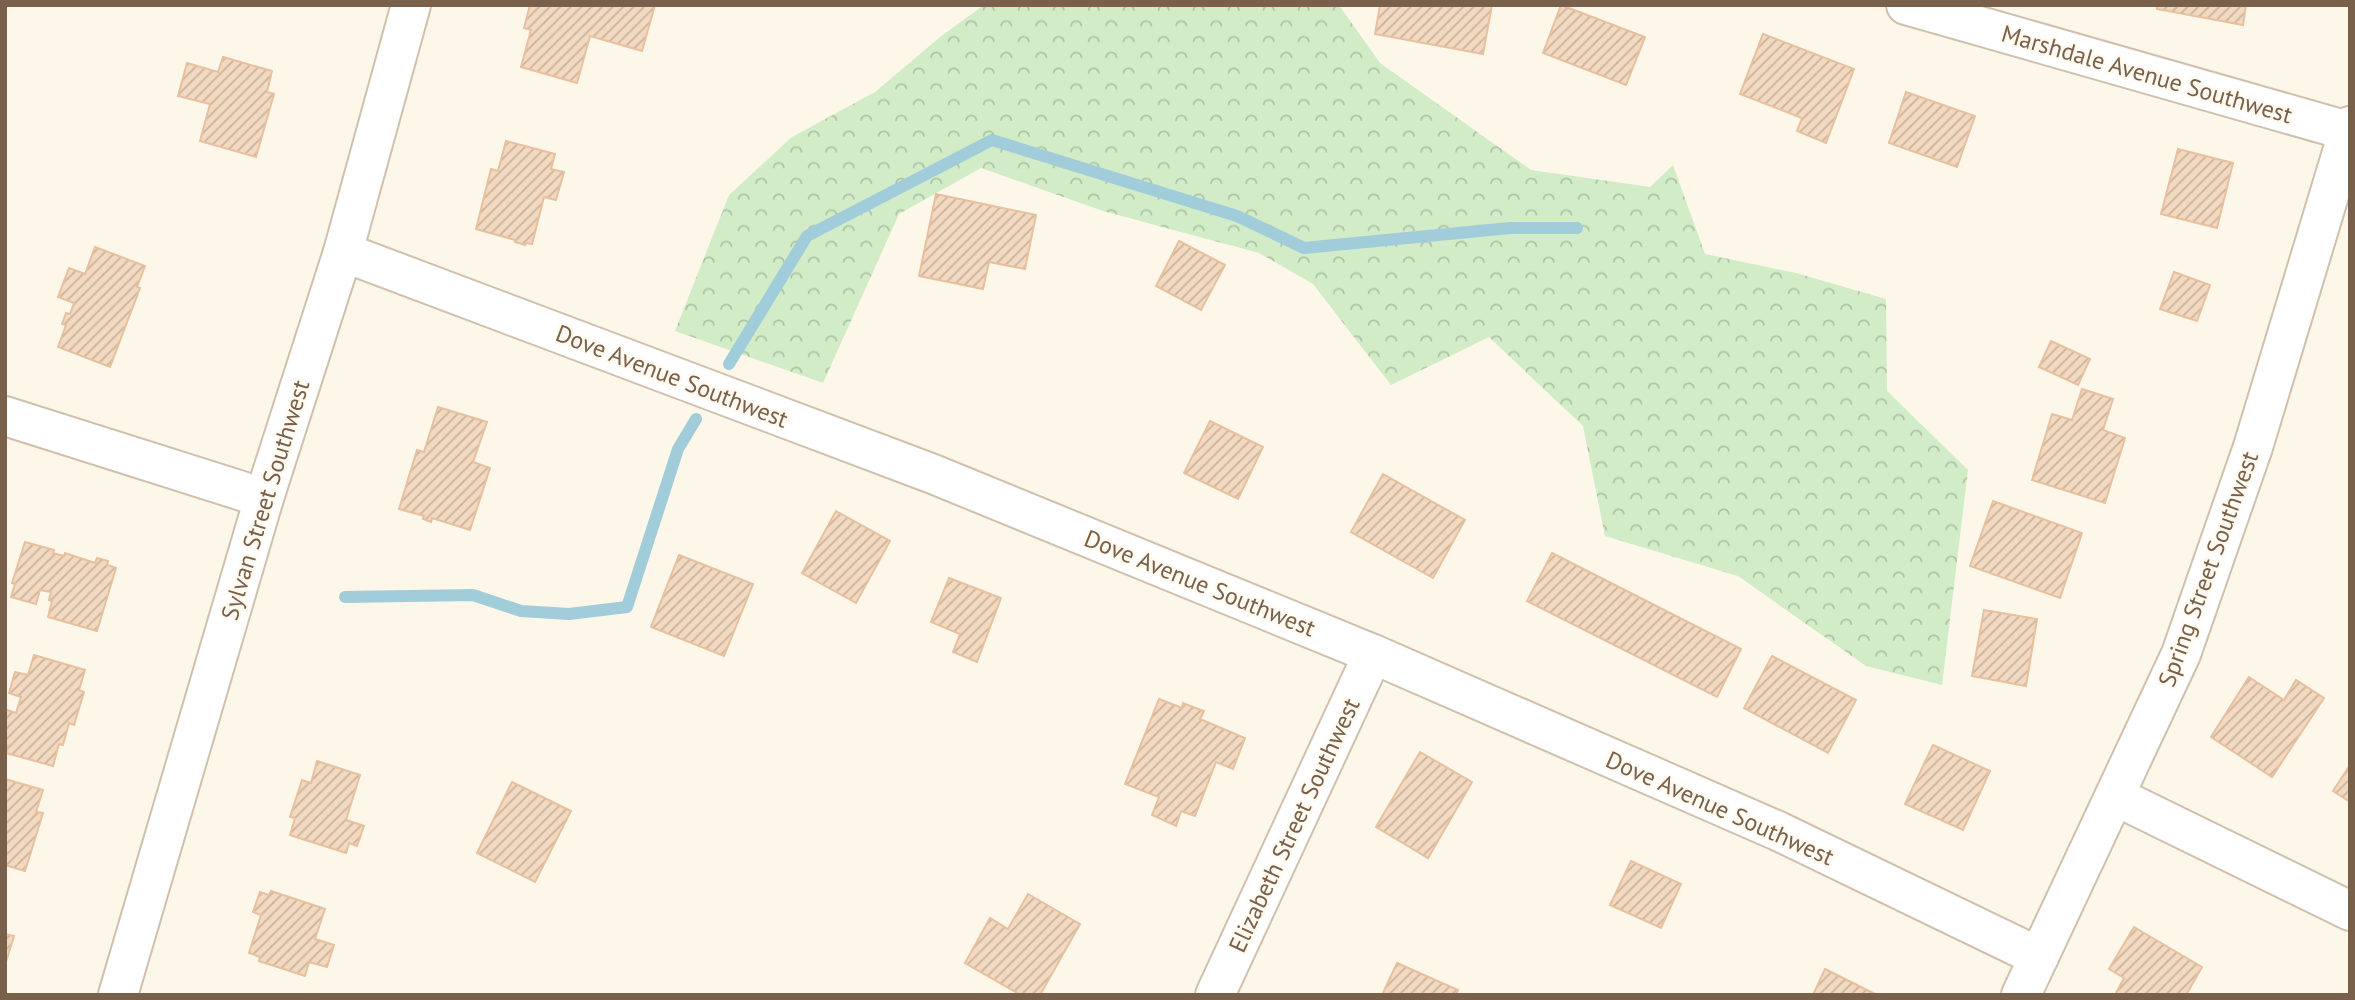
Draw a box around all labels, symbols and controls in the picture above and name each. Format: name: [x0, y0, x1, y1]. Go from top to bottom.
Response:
street label: Marshdale Avenue Southwest: [1998, 18, 2296, 130]
street label: Dove Avenue Southwest: [551, 317, 793, 435]
street label: Sylvan Street Southwest: [214, 376, 316, 624]
street label: Spring Street Southwest: [2151, 447, 2265, 691]
street label: Dove Avenue Southwest: [1080, 522, 1320, 644]
street label: Elizabeth Street Southwest: [1221, 693, 1367, 957]
street label: Dove Avenue Southwest: [1601, 744, 1839, 872]

